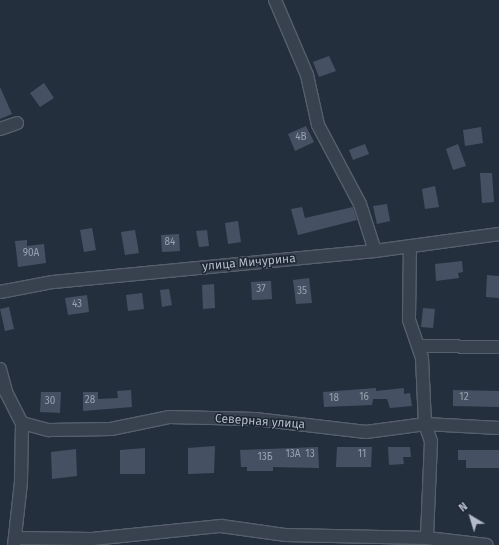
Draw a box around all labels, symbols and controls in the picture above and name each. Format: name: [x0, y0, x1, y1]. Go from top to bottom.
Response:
house number: 4В: [295, 132, 307, 144]
house number: 84: [165, 237, 175, 249]
house number: 90А: [23, 248, 39, 260]
street label: улица Мичурина: [202, 252, 296, 274]
house number: 37: [256, 284, 266, 296]
house number: 35: [297, 286, 307, 298]
house number: 43: [72, 299, 82, 311]
house number: 16: [359, 392, 369, 404]
house number: 12: [459, 392, 469, 404]
house number: 18: [329, 393, 339, 405]
house number: 28: [85, 395, 95, 407]
house number: 30: [45, 396, 55, 408]
street label: Северная улица: [214, 412, 306, 432]
house number: 13А: [285, 449, 301, 461]
house number: 13: [305, 449, 315, 461]
house number: 11: [358, 449, 366, 461]
house number: 13Б: [257, 452, 273, 464]
north arrow: [451, 497, 491, 537]
text: N: [456, 500, 470, 515]

